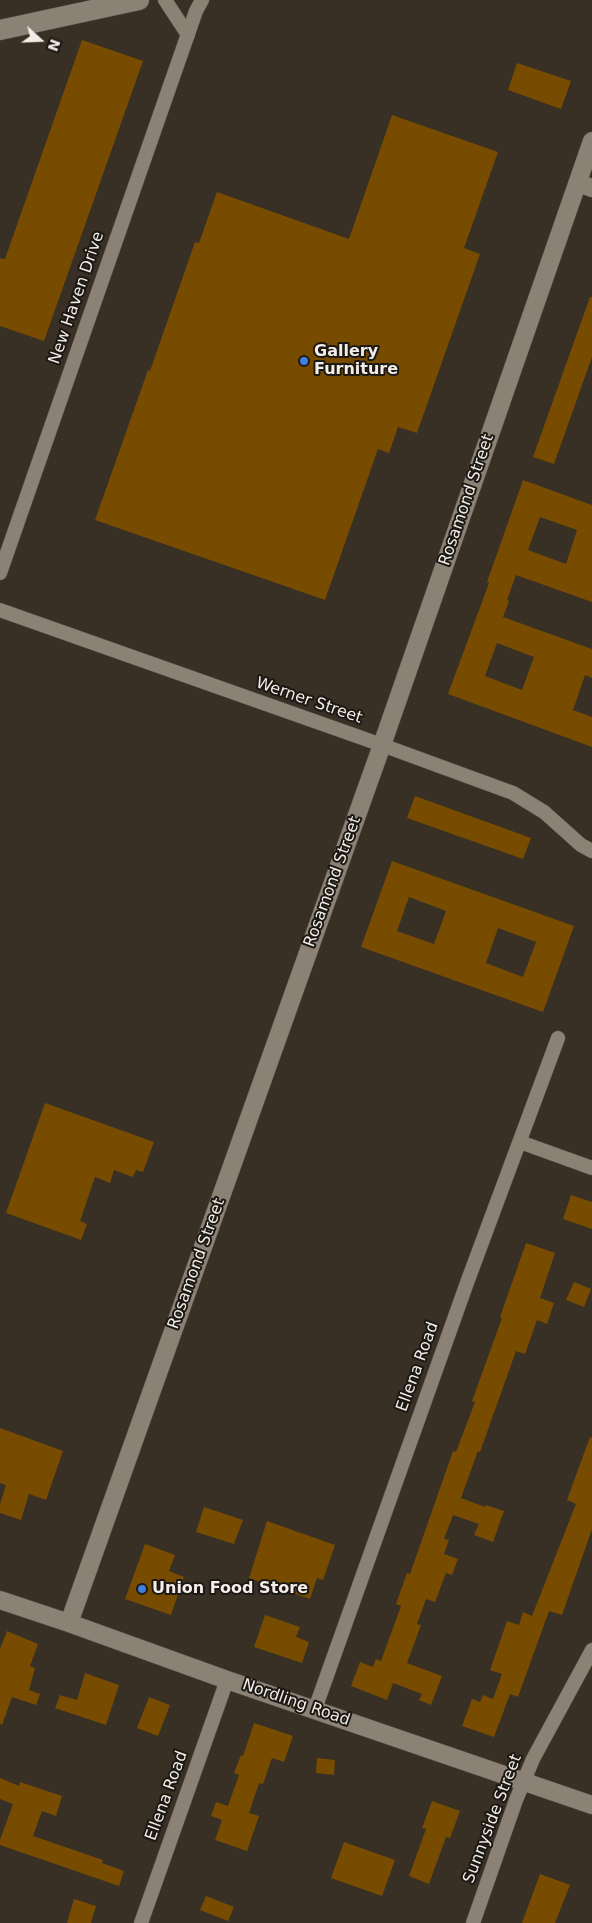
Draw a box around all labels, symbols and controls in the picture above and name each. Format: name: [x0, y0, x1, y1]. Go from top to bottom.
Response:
north arrow: [15, 15, 65, 65]
text: N: [45, 37, 64, 53]
street label: New Haven Drive: [45, 229, 109, 367]
place label: Gallery Furniture: [314, 342, 398, 380]
marker: Gallery Furniture: [298, 355, 310, 367]
street label: Rosamond Street: [436, 432, 498, 568]
street label: Werner Street: [253, 674, 365, 728]
street label: Rosamond Street: [300, 814, 366, 950]
street label: Rosamond Street: [164, 1196, 230, 1332]
street label: Ellena Road: [393, 1320, 443, 1414]
place label: Union Food Store: [152, 1579, 308, 1599]
marker: Union Food Store: [136, 1583, 148, 1595]
street label: Nordling Road: [240, 1676, 352, 1730]
street label: Ellena Road: [142, 1749, 192, 1843]
street label: Sunnyside Street: [460, 1752, 526, 1886]

